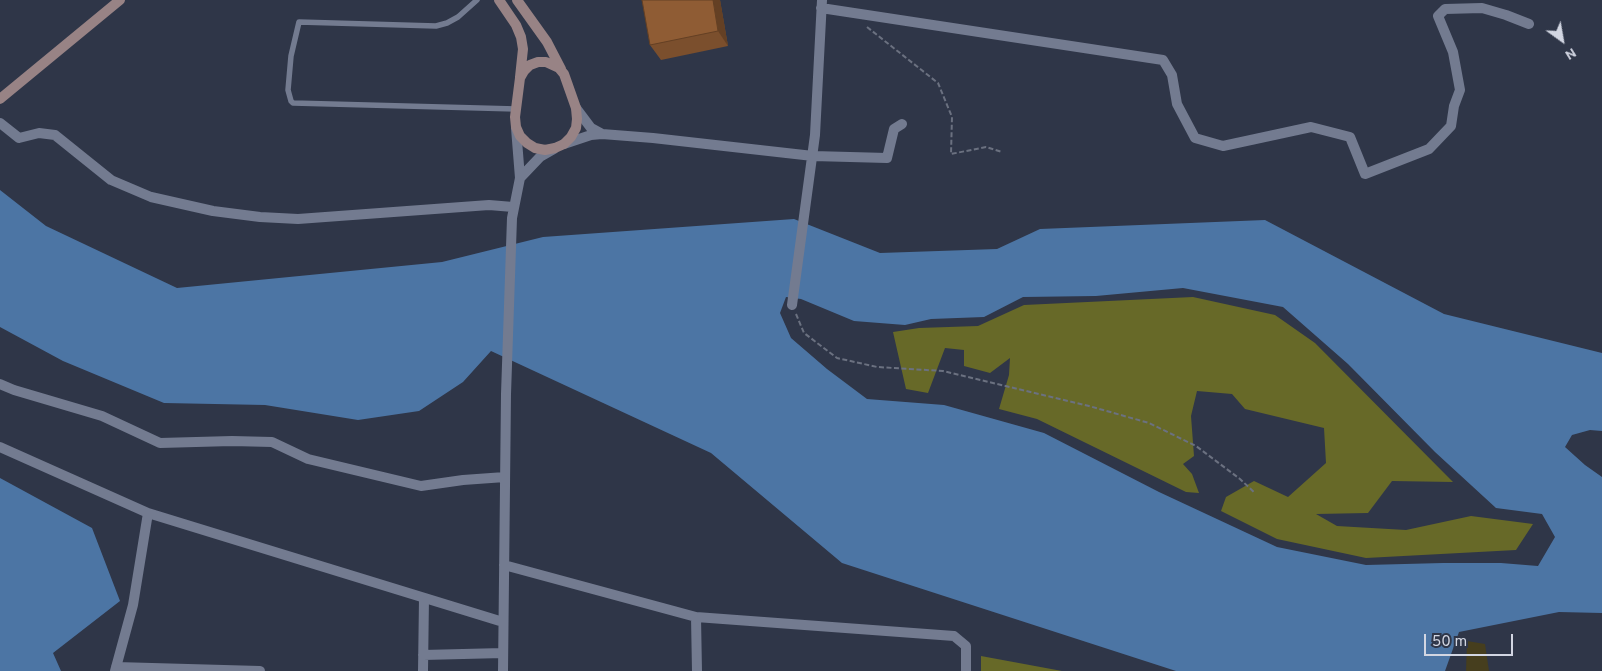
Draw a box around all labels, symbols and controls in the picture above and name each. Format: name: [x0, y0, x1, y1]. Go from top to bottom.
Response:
north arrow: [1537, 15, 1587, 65]
text: N: [1561, 43, 1579, 63]
scale bar: [1427, 624, 1516, 656]
text: 50 m: [1432, 633, 1467, 652]

